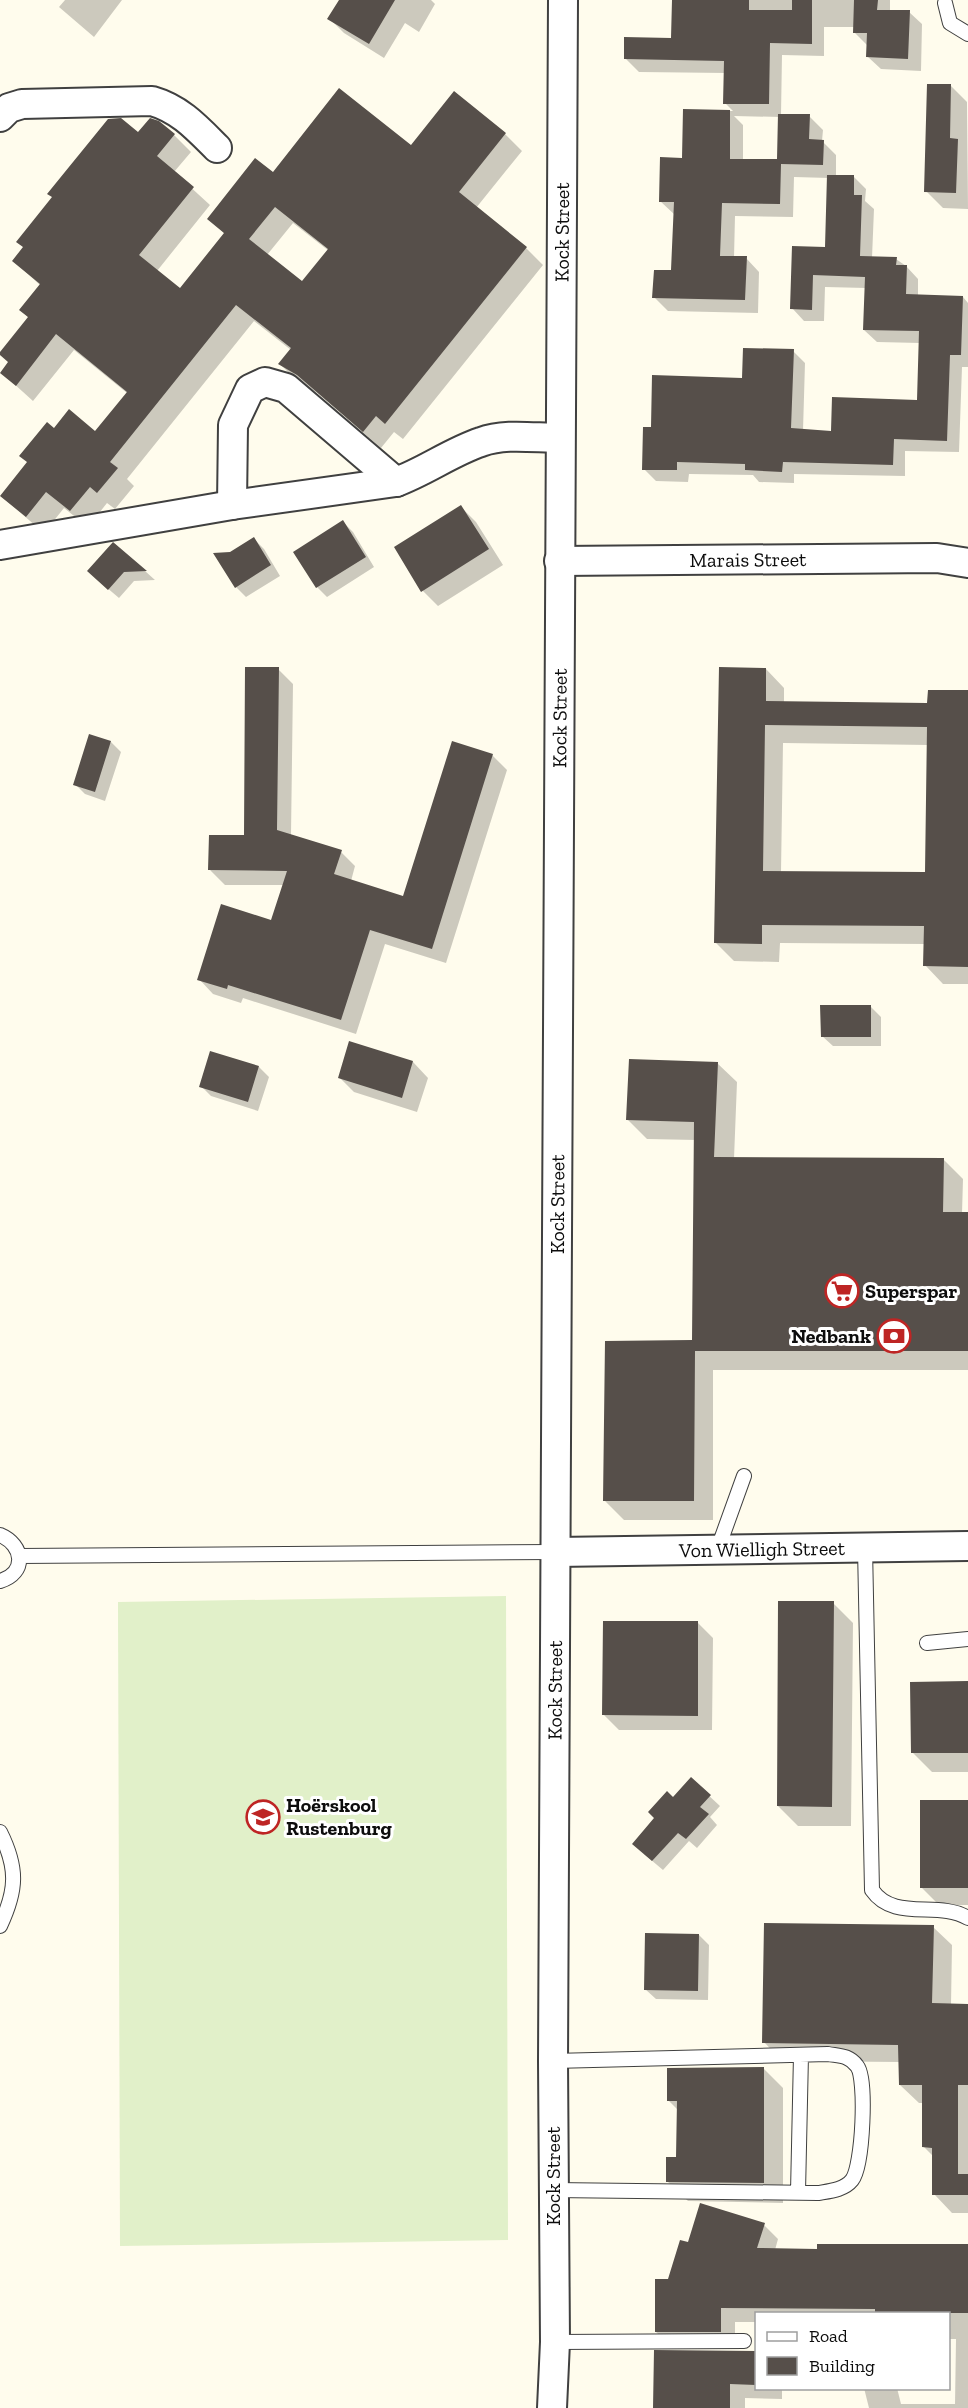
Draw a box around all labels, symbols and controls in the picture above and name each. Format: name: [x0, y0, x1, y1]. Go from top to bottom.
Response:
street label: Kock Street: [550, 182, 574, 282]
street label: Marais Street: [689, 547, 807, 572]
street label: Kock Street: [547, 668, 572, 768]
street label: Kock Street: [545, 1154, 569, 1254]
supermarket icon: Superspar: [824, 1273, 860, 1309]
place label: Superspar: [865, 1279, 957, 1303]
bank icon: Nedbank: [876, 1318, 912, 1354]
place label: Nedbank: [791, 1324, 871, 1348]
street label: Von Wielligh Street: [678, 1536, 846, 1562]
street label: Kock Street: [543, 1640, 567, 1740]
place label: Hoërskool Rustenburg: [286, 1793, 393, 1840]
school or university icon: Hoërskool Rustenburg: [245, 1799, 281, 1835]
street label: Kock Street: [541, 2126, 565, 2226]
legend: [755, 2312, 950, 2390]
text: Road: [809, 2325, 848, 2347]
text: Building: [809, 2355, 875, 2377]

